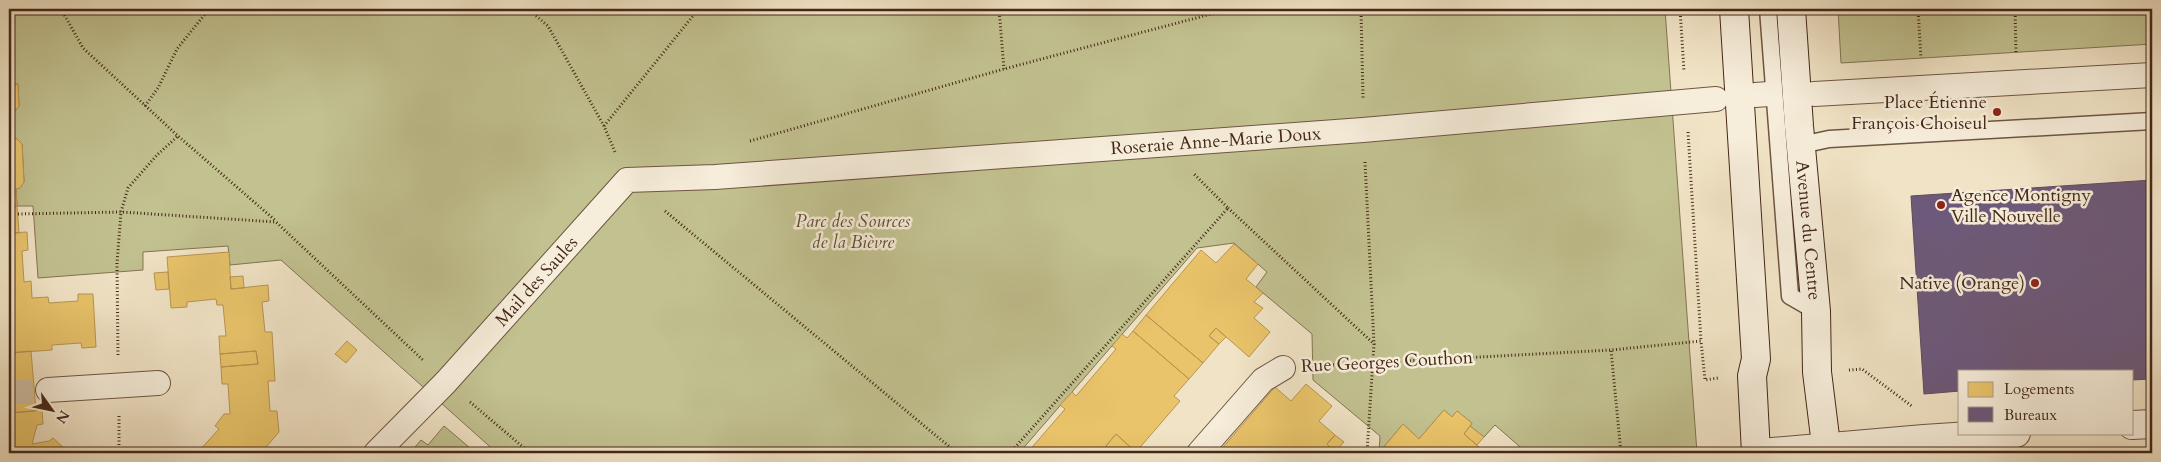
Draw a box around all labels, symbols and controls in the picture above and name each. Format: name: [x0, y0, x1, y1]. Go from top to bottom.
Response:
place label: Place Étienne François Choiseul: [1851, 90, 1987, 136]
marker: Place Étienne François Choiseul: [1991, 106, 2003, 118]
street label: Roseraie Anne-Marie Doux: [1110, 121, 1322, 161]
street label: Avenue du Centre: [1790, 159, 1827, 301]
place label: Agence Montigny Ville Nouvelle: [1951, 183, 2092, 229]
marker: Agence Montigny Ville Nouvelle: [1935, 199, 1947, 211]
park label: Parc des Sources de la Bièvre: [796, 209, 910, 255]
street label: Mail des Saules: [489, 231, 583, 332]
place label: Native (Orange): [1899, 271, 2025, 296]
marker: Native (Orange): [2029, 277, 2041, 289]
street label: Rue Georges Couthon: [1300, 345, 1474, 379]
legend: [1958, 370, 2134, 434]
text: Logements: [2004, 379, 2074, 399]
north arrow: [28, 384, 78, 434]
text: Bureaux: [2004, 405, 2057, 425]
text: N: [51, 407, 74, 427]

